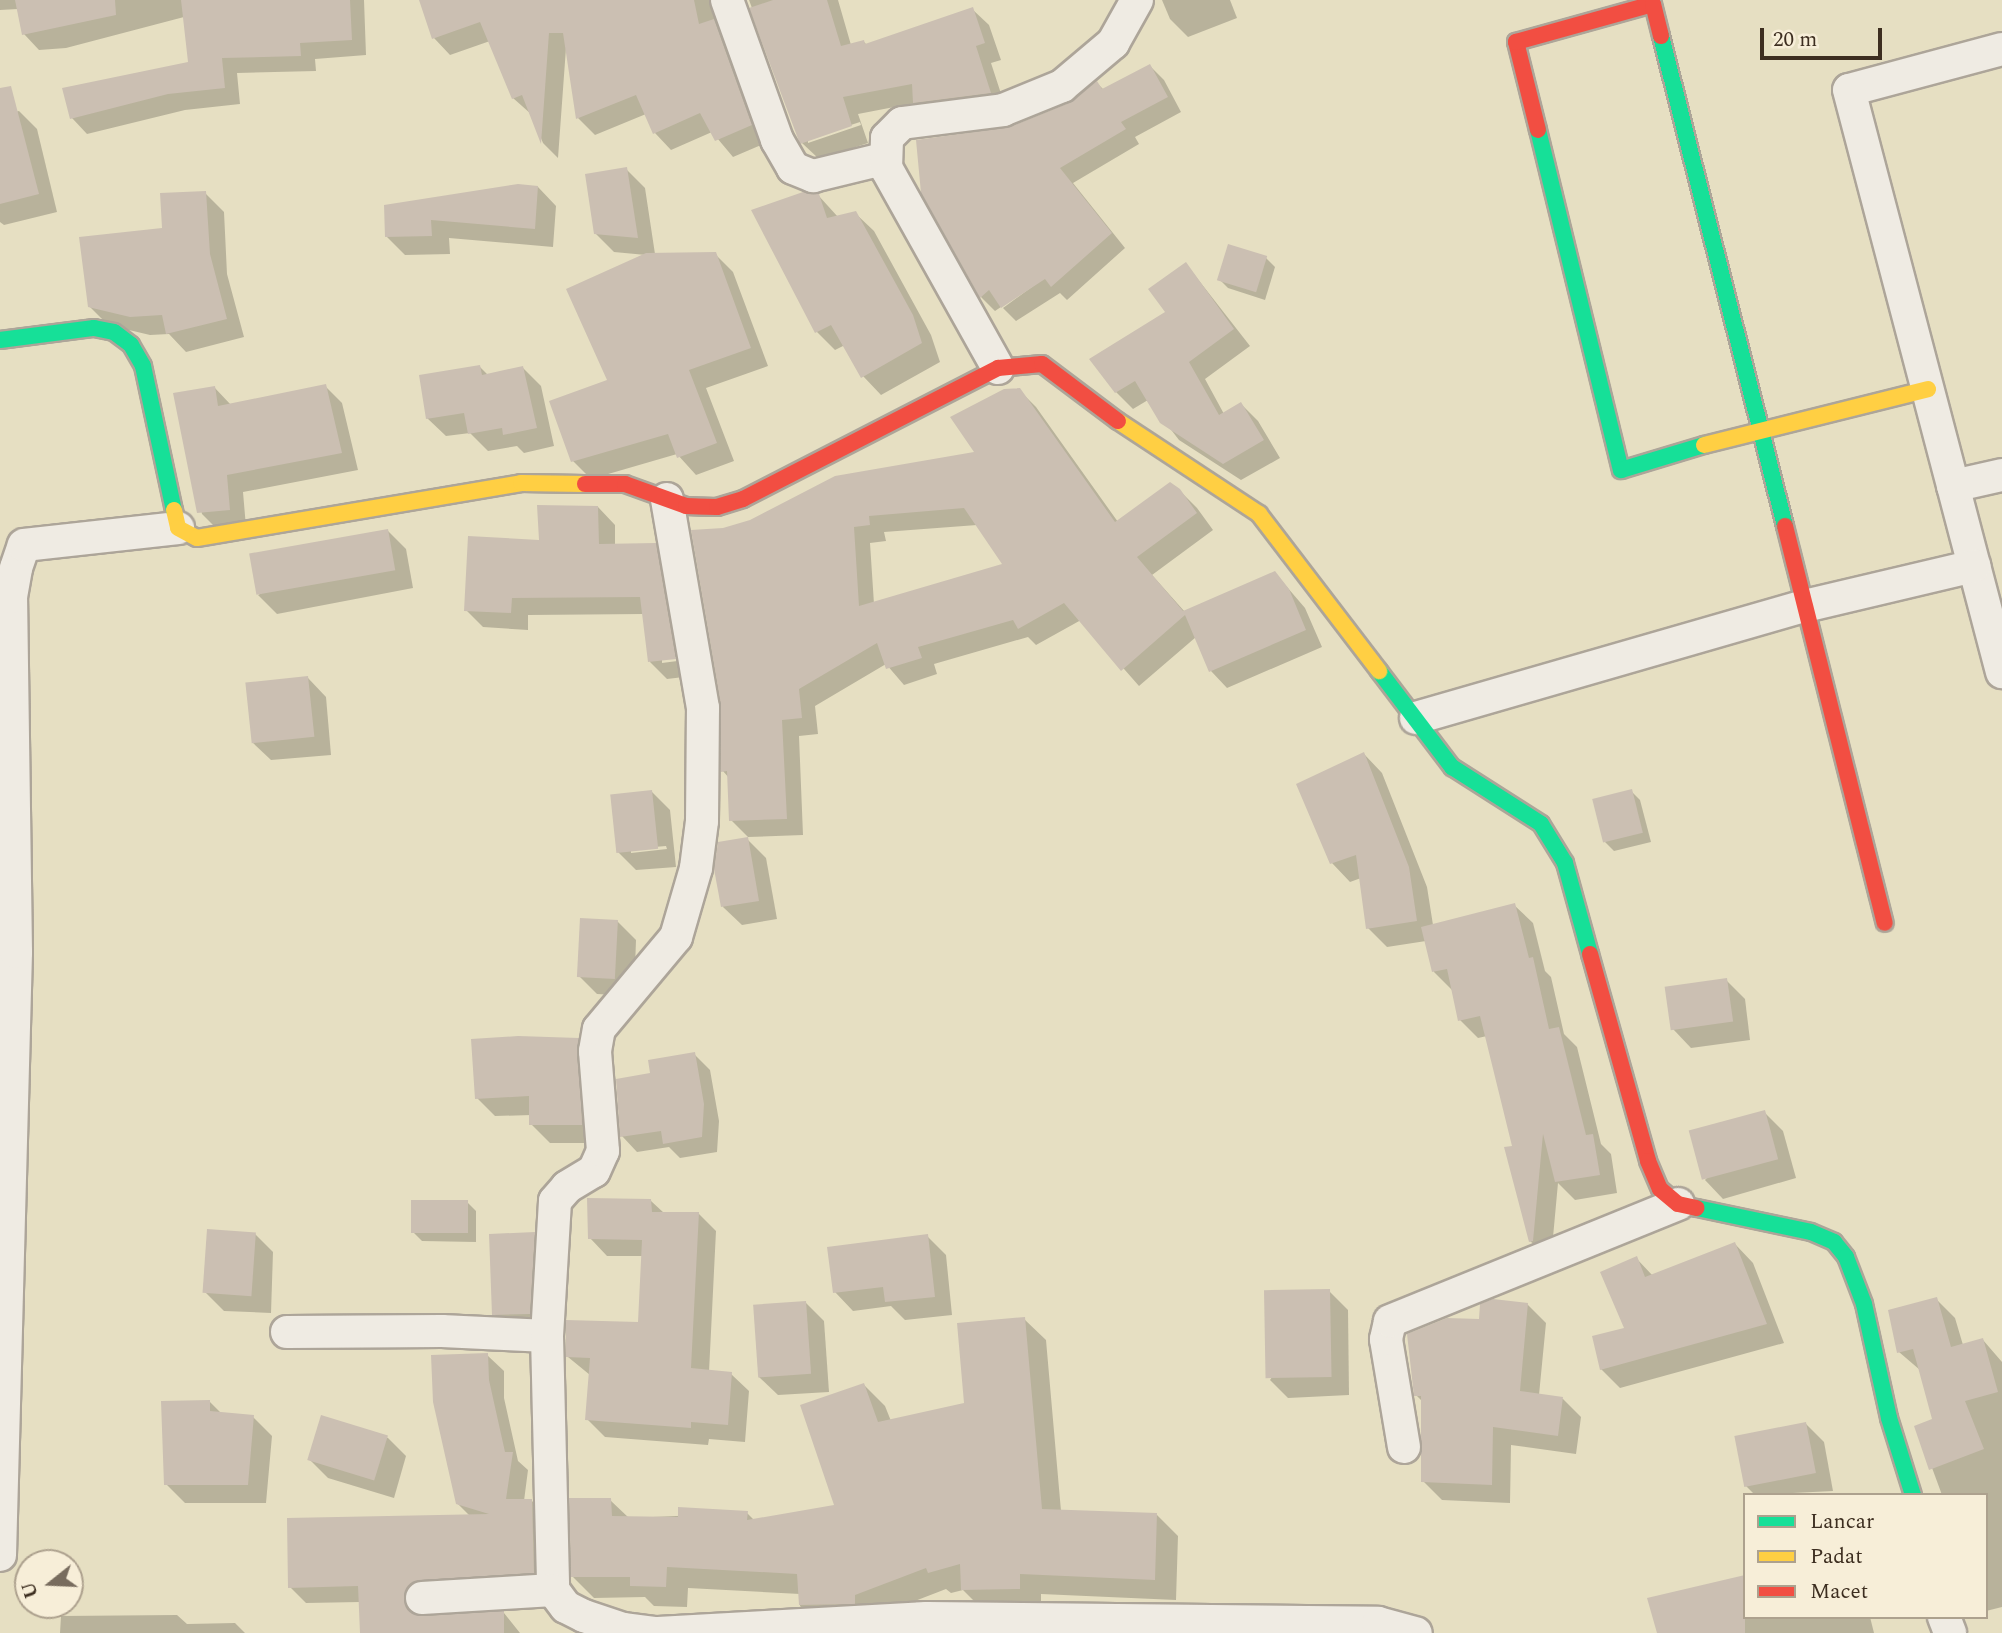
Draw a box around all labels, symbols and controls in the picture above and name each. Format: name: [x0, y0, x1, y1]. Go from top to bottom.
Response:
scale bar: [1764, 14, 1886, 58]
text: 20 m: [1773, 24, 1817, 56]
legend: [1743, 1493, 1988, 1619]
text: Lancar: [1810, 1506, 1874, 1538]
text: Padat: [1810, 1541, 1863, 1573]
north arrow: [14, 1549, 84, 1619]
text: Macet: [1810, 1576, 1868, 1608]
text: U: [14, 1578, 47, 1602]

